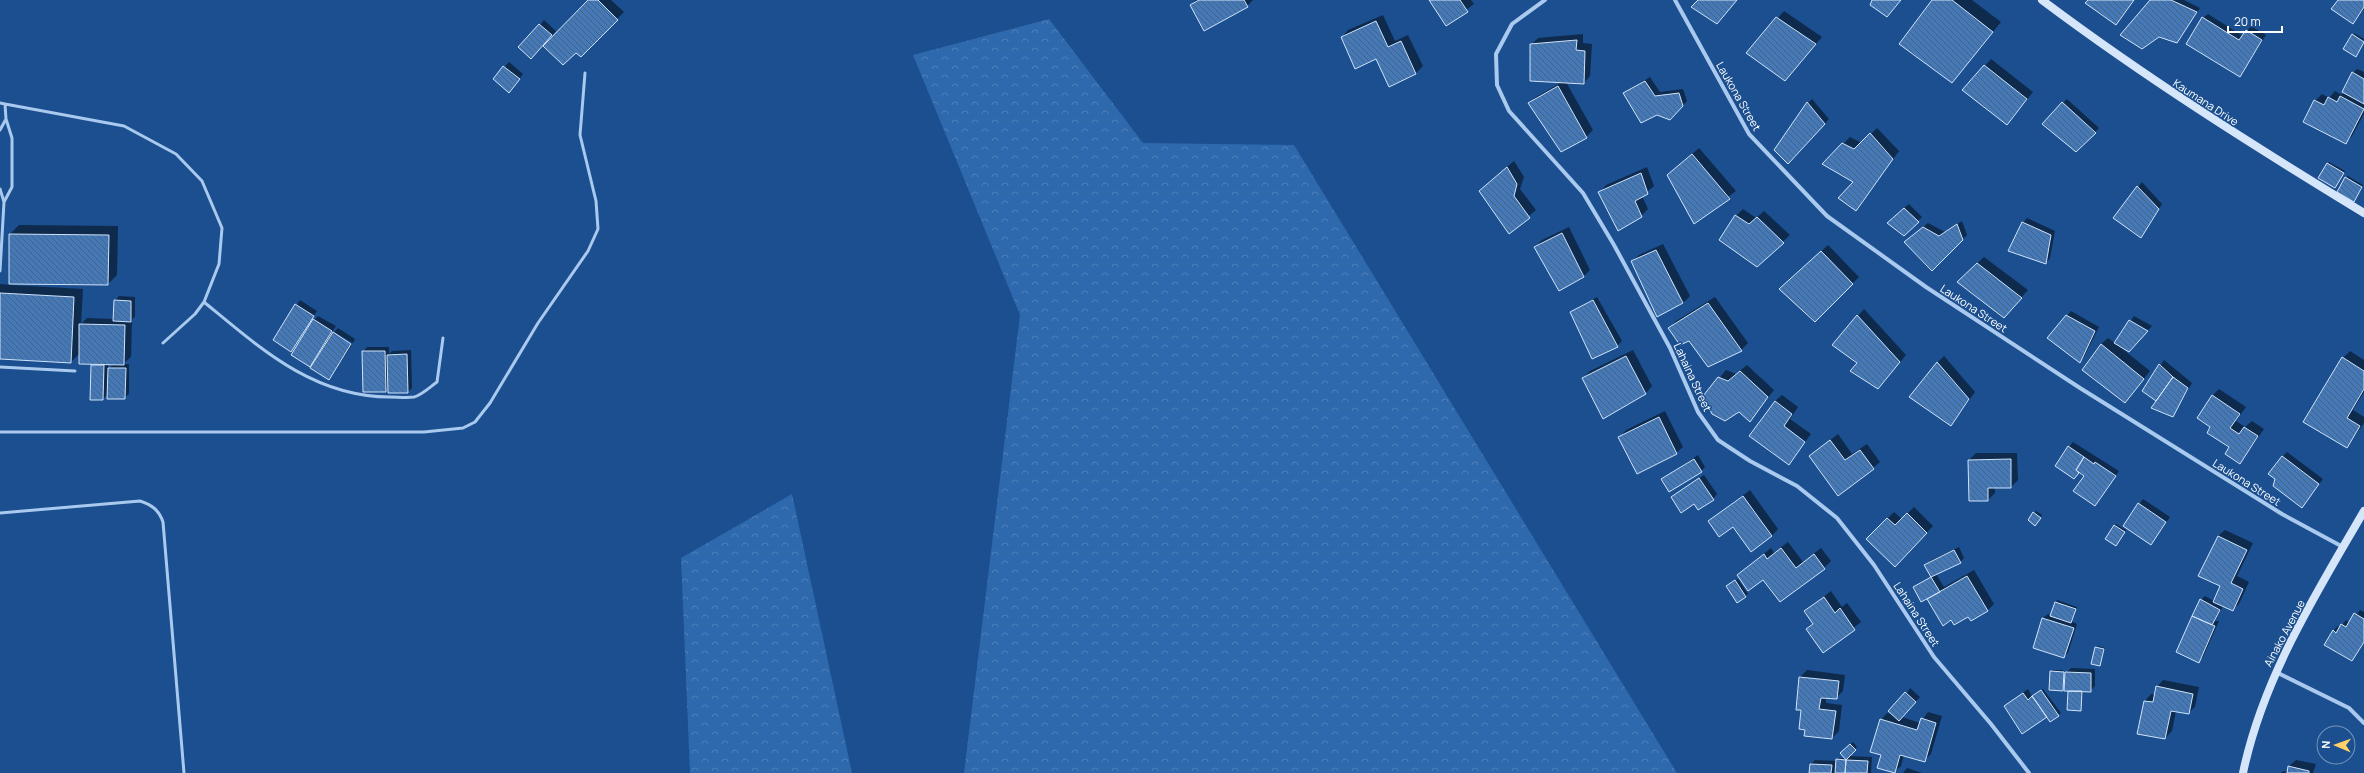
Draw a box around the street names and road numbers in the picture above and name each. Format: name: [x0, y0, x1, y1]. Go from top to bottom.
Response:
street label: Laukona Street: [1713, 59, 1765, 133]
street label: Kaumana Drive: [2170, 75, 2242, 129]
street label: Laukona Street: [1938, 281, 2010, 335]
street label: Lahaina Street: [1671, 340, 1715, 414]
street label: Laukona Street: [2210, 455, 2284, 509]
street label: Lahaina Street: [1891, 579, 1943, 649]
street label: Ainako Avenue: [2260, 596, 2308, 669]

